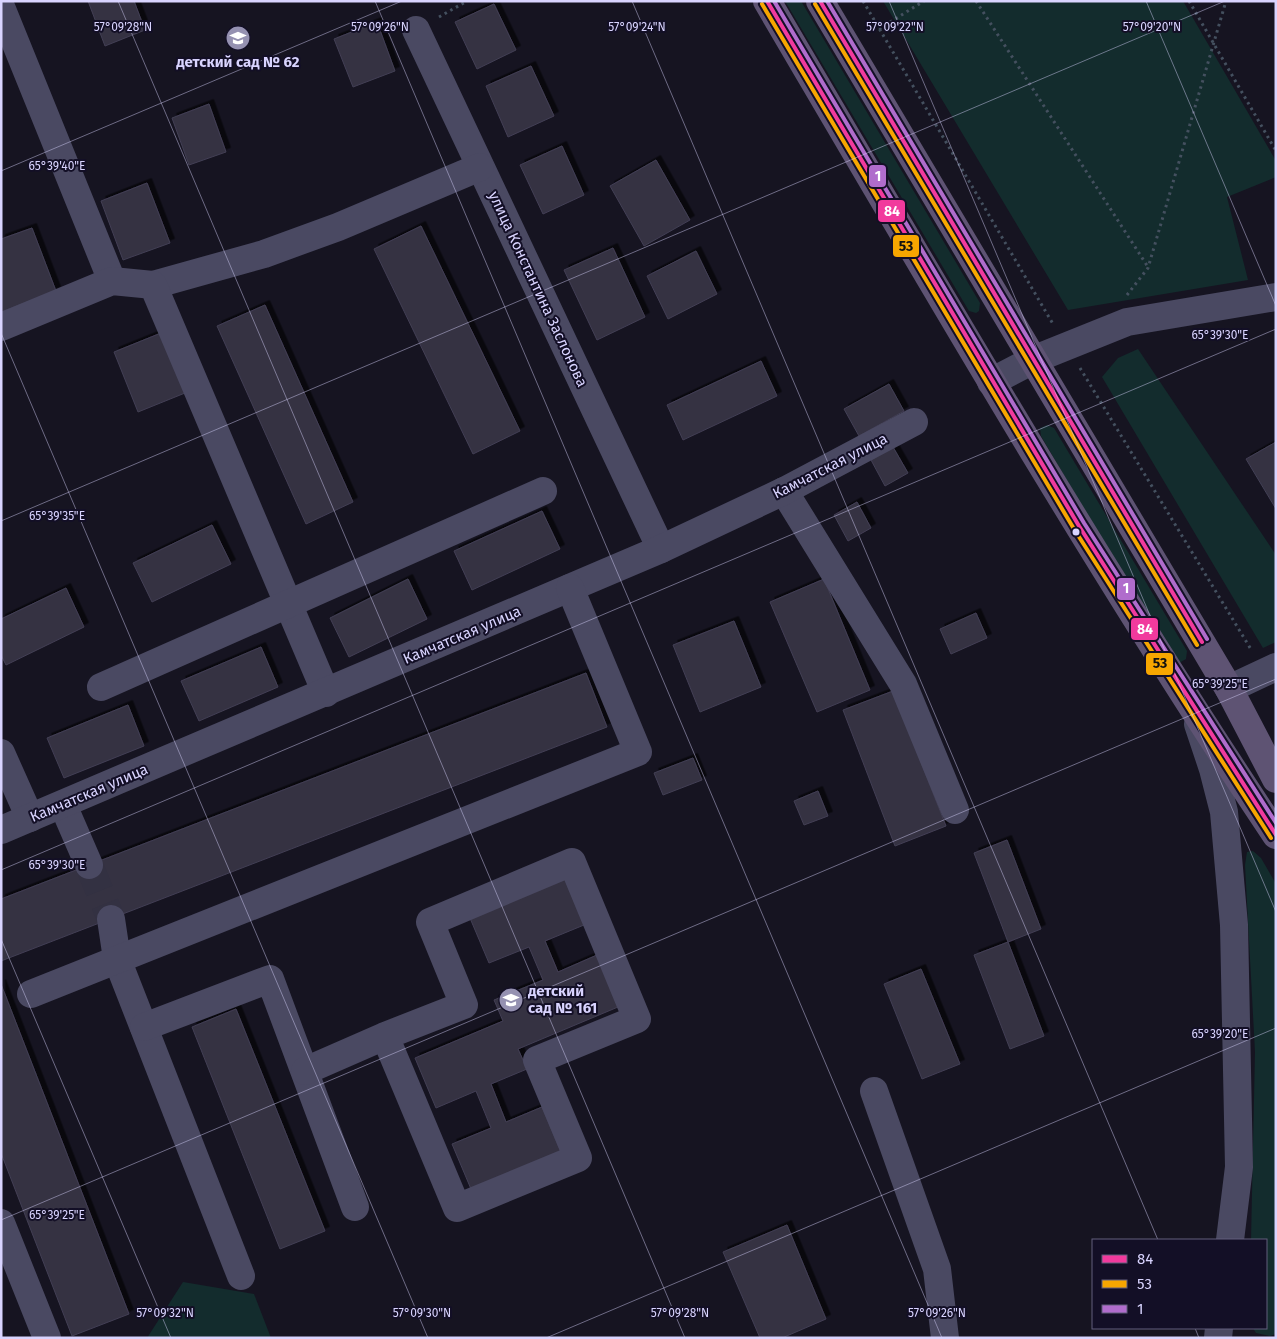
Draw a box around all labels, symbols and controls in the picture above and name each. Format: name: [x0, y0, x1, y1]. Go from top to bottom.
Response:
text: 57°09'28"N: [94, 20, 152, 34]
text: 57°09'26"N: [351, 20, 409, 34]
text: 57°09'24"N: [608, 20, 666, 34]
text: 57°09'22"N: [866, 20, 924, 34]
text: 57°09'20"N: [1123, 20, 1181, 34]
school or university icon: детский сад № 62: [225, 25, 251, 51]
place label: детский сад № 62: [176, 53, 300, 71]
text: 65°39'40"E: [29, 159, 85, 173]
line badge: 1: [868, 164, 887, 188]
text: 1: [875, 168, 881, 185]
street label: улица Константина Заслонова: [485, 188, 591, 390]
line badge: 84: [877, 199, 906, 223]
text: 84: [884, 203, 900, 220]
line badge: 53: [892, 234, 920, 258]
text: 53: [899, 238, 913, 255]
text: 65°39'30"E: [1191, 328, 1249, 342]
street label: Камчатская улица: [770, 429, 890, 503]
text: 65°39'35"E: [29, 509, 85, 523]
unlabelled marker: [1071, 527, 1081, 537]
line badge: 1: [1116, 577, 1136, 601]
text: 1: [1123, 580, 1129, 597]
street label: Камчатская улица: [400, 602, 524, 668]
line badge: 84: [1130, 617, 1159, 641]
text: 84: [1137, 621, 1153, 638]
line badge: 53: [1145, 652, 1174, 676]
text: 53: [1153, 655, 1167, 672]
text: 65°39'25"E: [1192, 677, 1248, 691]
street label: Камчатская улица: [27, 760, 151, 826]
text: 65°39'30"E: [28, 858, 86, 872]
place label: детский сад № 161: [528, 982, 597, 1017]
school or university icon: детский сад № 161: [498, 987, 524, 1013]
text: 65°39'20"E: [1191, 1027, 1249, 1041]
text: 65°39'25"E: [29, 1208, 85, 1222]
legend: [1092, 1239, 1267, 1329]
text: 84: [1137, 1250, 1153, 1268]
text: 53: [1137, 1275, 1152, 1293]
text: 1: [1137, 1300, 1144, 1318]
text: 57°09'32"N: [136, 1306, 194, 1320]
text: 57°09'30"N: [393, 1306, 451, 1320]
text: 57°09'28"N: [651, 1306, 709, 1320]
text: 57°09'26"N: [908, 1306, 966, 1320]

